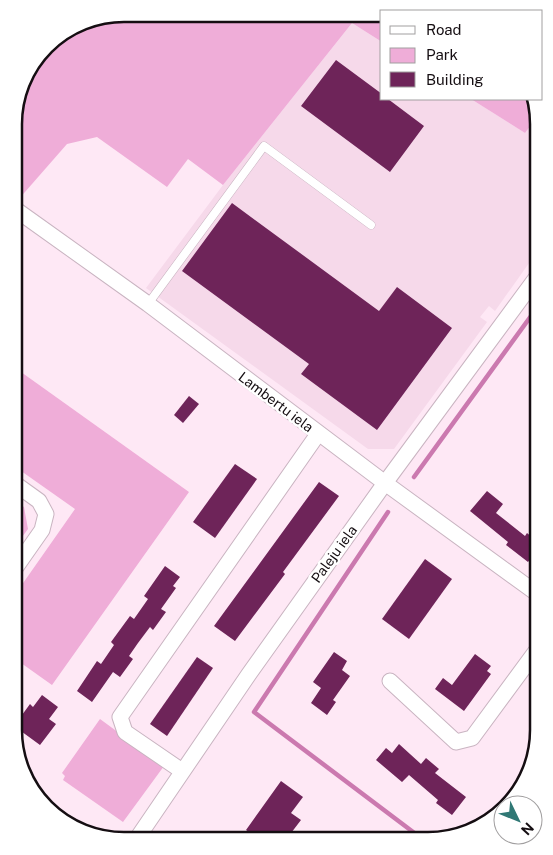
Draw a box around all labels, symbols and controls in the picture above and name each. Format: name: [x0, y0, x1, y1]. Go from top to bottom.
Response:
legend: [380, 10, 543, 100]
text: Road: [426, 21, 462, 38]
text: Park: [426, 46, 458, 63]
text: Building: [426, 71, 484, 88]
street label: Lambertu iela: [235, 369, 317, 435]
street label: Paleju iela: [308, 522, 360, 586]
north arrow: [493, 795, 543, 845]
text: N: [518, 819, 537, 838]

